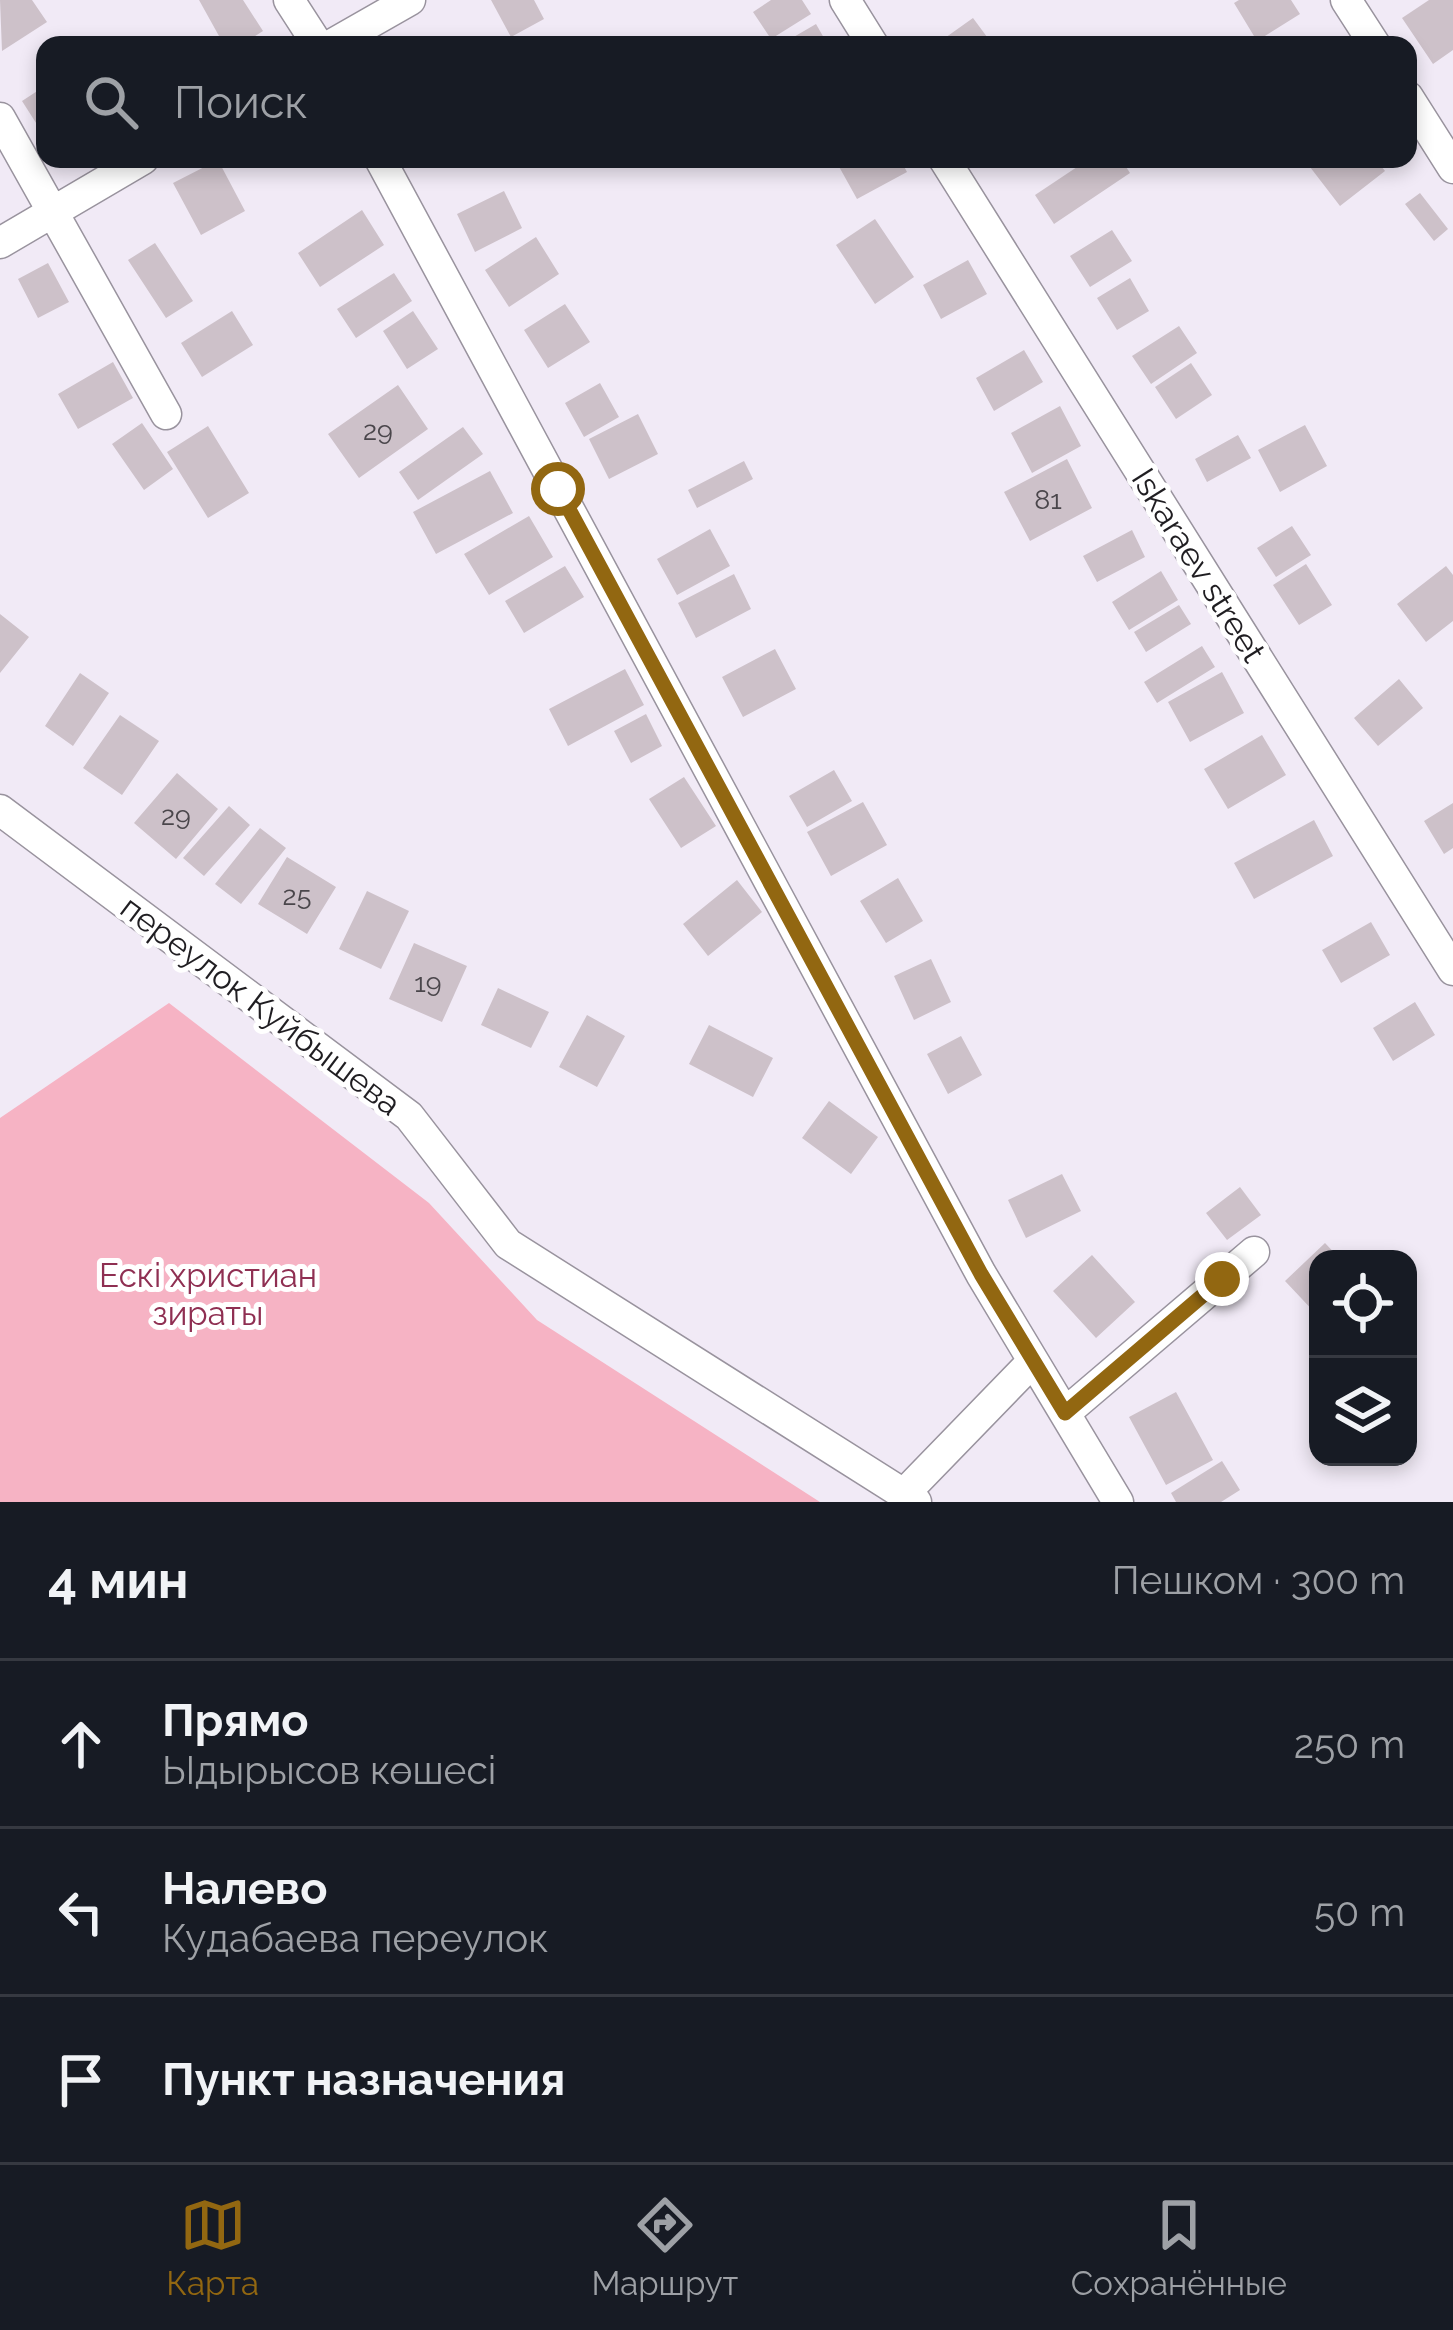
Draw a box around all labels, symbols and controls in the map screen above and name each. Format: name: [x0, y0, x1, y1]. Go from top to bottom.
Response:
search box: [36, 36, 1417, 168]
icon: search: [78, 69, 144, 135]
text: Поиск: [174, 76, 308, 129]
house number: 29: [363, 415, 393, 446]
street label: Iskaraev street: [1124, 461, 1274, 669]
route start: [531, 462, 585, 516]
house number: 81: [1034, 484, 1062, 515]
house number: 29: [161, 800, 191, 831]
house number: 25: [283, 880, 311, 911]
street label: переулок Куйбышева: [113, 887, 408, 1123]
house number: 19: [414, 967, 442, 998]
map controls: [1309, 1250, 1417, 1466]
button: locate: [1309, 1250, 1417, 1358]
route end: [1195, 1252, 1249, 1306]
park label: Ескі христиан зираты: [99, 1256, 317, 1333]
button: layers: [1309, 1358, 1417, 1466]
text: 4 мин: [48, 1550, 189, 1610]
text: Пешком · 300 m: [1112, 1557, 1405, 1603]
text: Прямо: [162, 1694, 309, 1747]
icon: ahead: [48, 1711, 114, 1777]
text: 250 m: [1294, 1721, 1405, 1767]
text: Ыдырысов көшесі: [162, 1747, 496, 1793]
text: Налево: [162, 1862, 328, 1915]
icon: left: [48, 1879, 114, 1945]
text: 50 m: [1314, 1889, 1405, 1935]
text: Кудабаева переулок: [162, 1915, 549, 1961]
icon: arrive: [48, 2047, 114, 2113]
text: Пункт назначения: [162, 2053, 565, 2106]
tab: Карта: [166, 2192, 259, 2303]
tab: Маршрут: [591, 2192, 738, 2303]
tab: Сохранённые: [1071, 2192, 1287, 2303]

